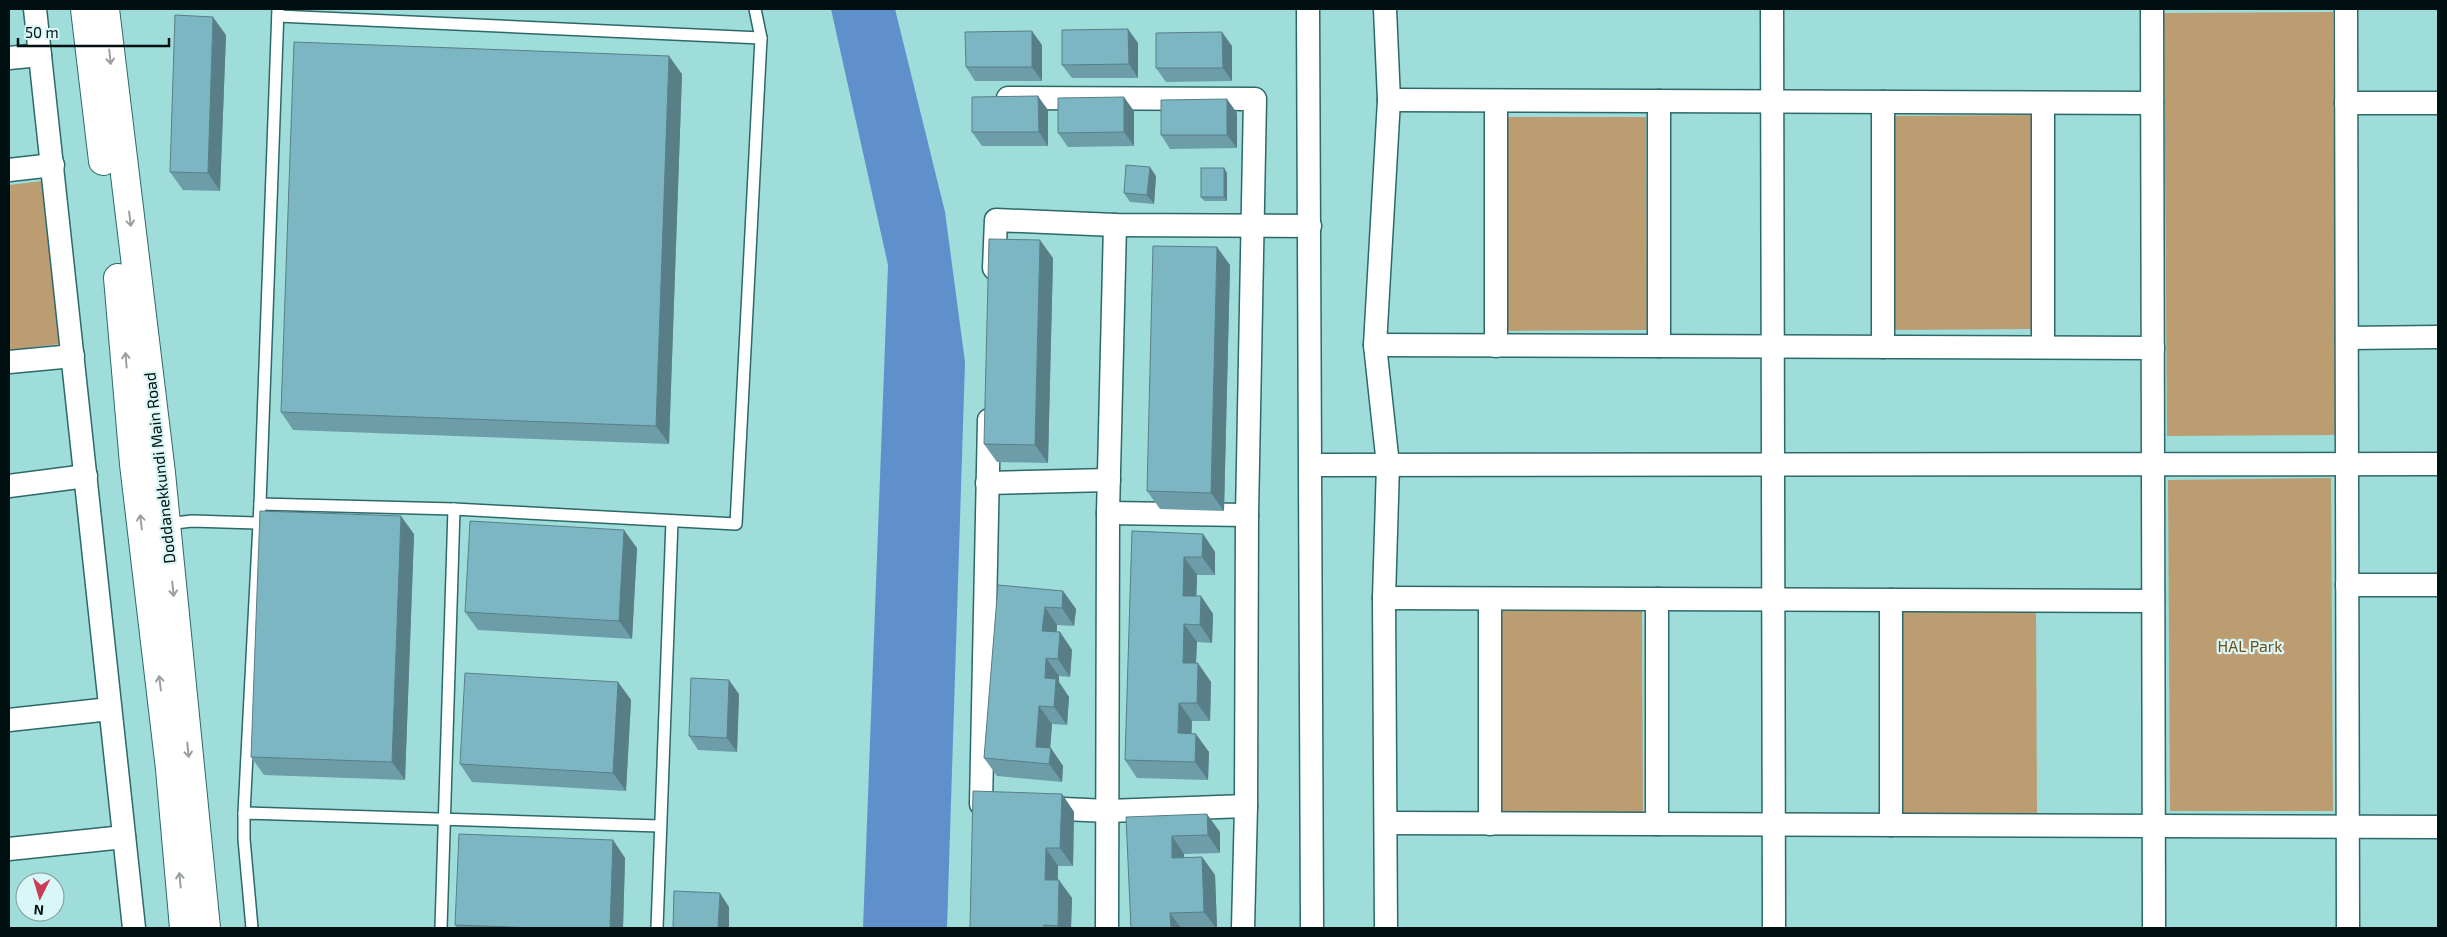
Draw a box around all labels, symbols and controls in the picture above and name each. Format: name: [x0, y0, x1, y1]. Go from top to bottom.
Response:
scale bar: [18, 15, 169, 47]
text: 50 m: [25, 23, 59, 41]
one-way arrow: [105, 49, 115, 65]
one-way arrow: [125, 210, 135, 226]
one-way arrow: [121, 352, 131, 368]
street label: Doddanekkundi Main Road: [139, 371, 179, 565]
one-way arrow: [136, 514, 146, 530]
one-way arrow: [168, 580, 177, 596]
park label: HAL Park: [2218, 636, 2282, 655]
one-way arrow: [155, 676, 165, 692]
one-way arrow: [183, 742, 193, 758]
north arrow: [15, 872, 65, 922]
one-way arrow: [175, 872, 185, 888]
text: N: [33, 902, 45, 919]

